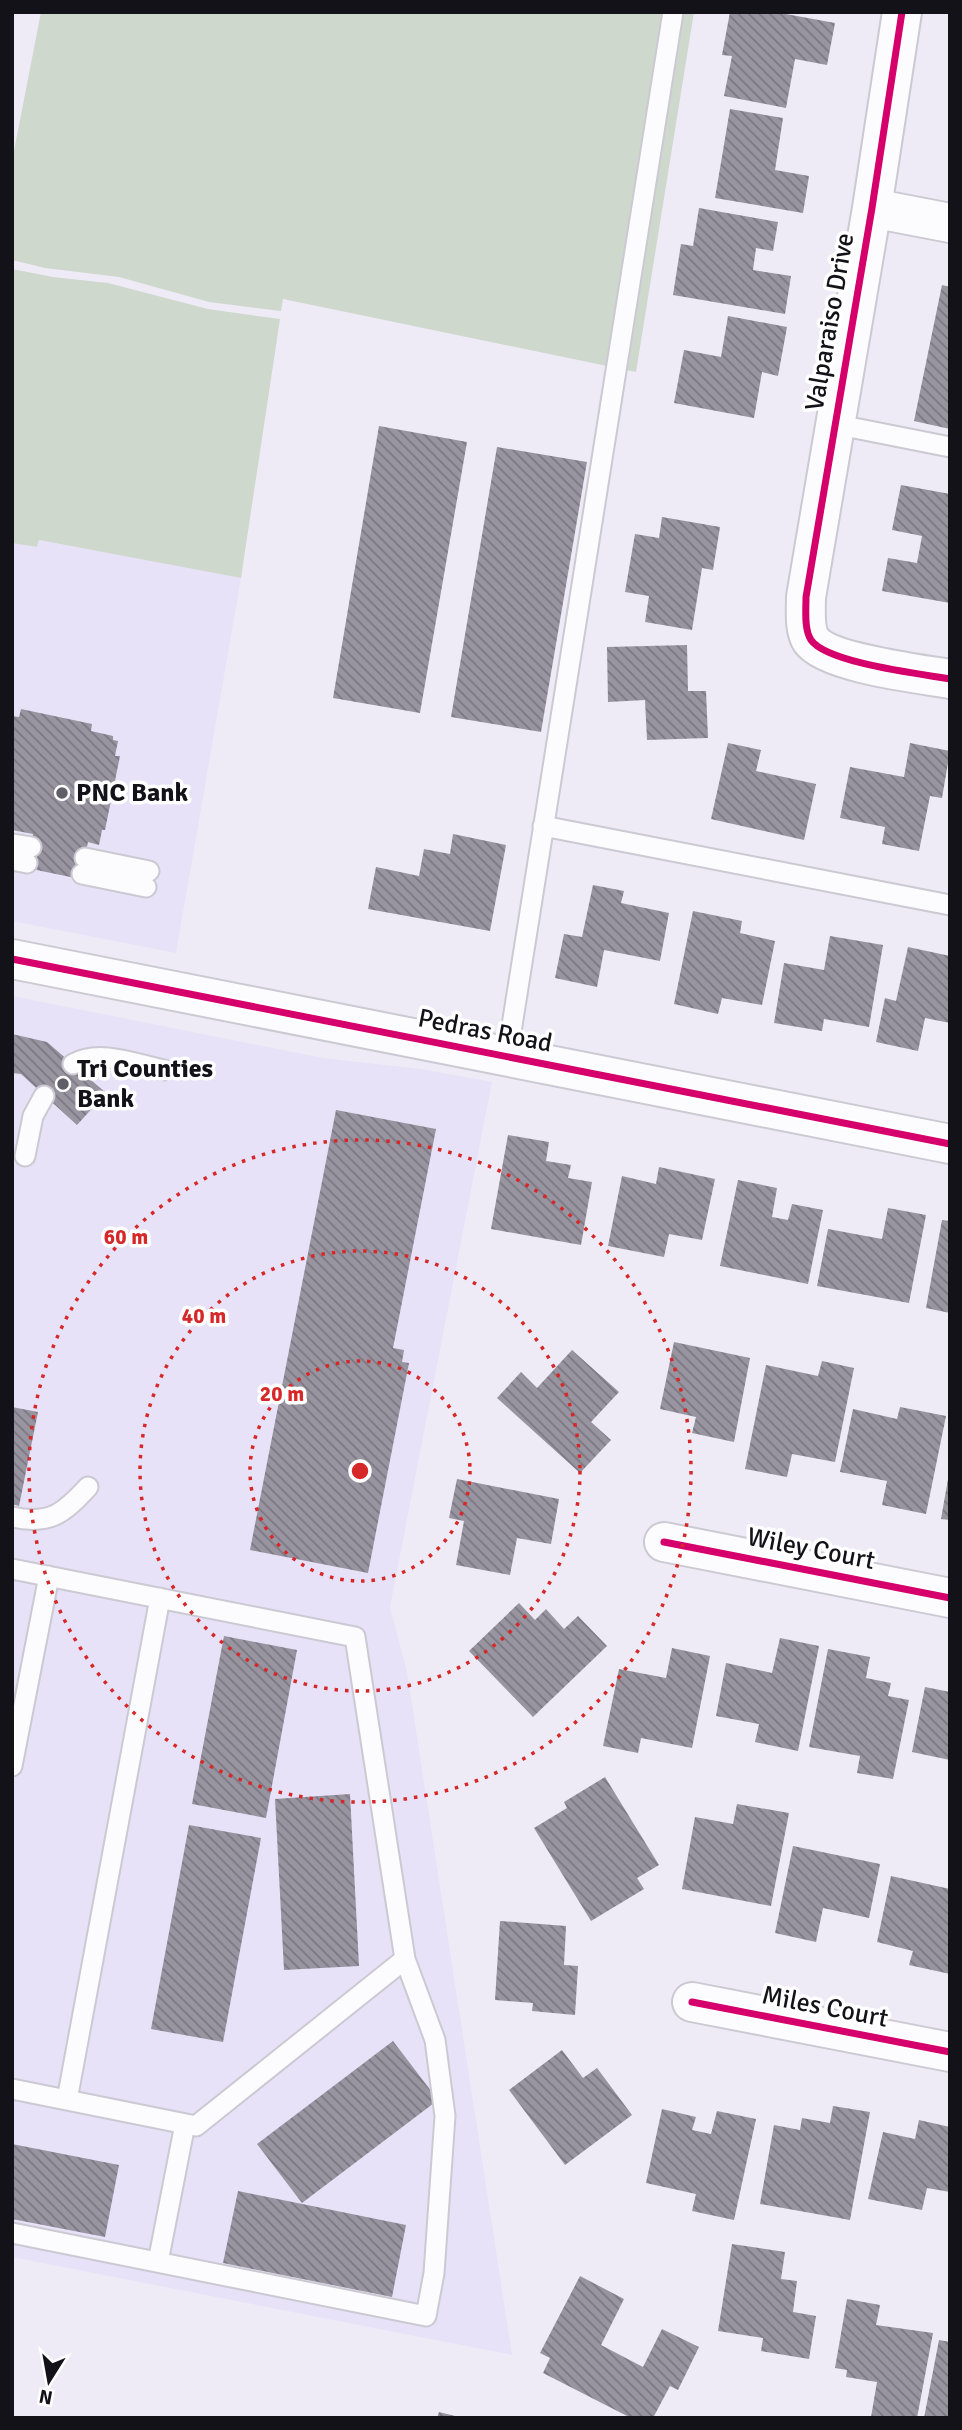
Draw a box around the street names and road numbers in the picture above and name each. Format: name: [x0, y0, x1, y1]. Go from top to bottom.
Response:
street label: Valparaiso Drive: [799, 231, 861, 413]
street label: Pedras Road: [415, 1002, 555, 1060]
street label: Wiley Court: [744, 1521, 878, 1577]
street label: Miles Court: [759, 1979, 891, 2035]

